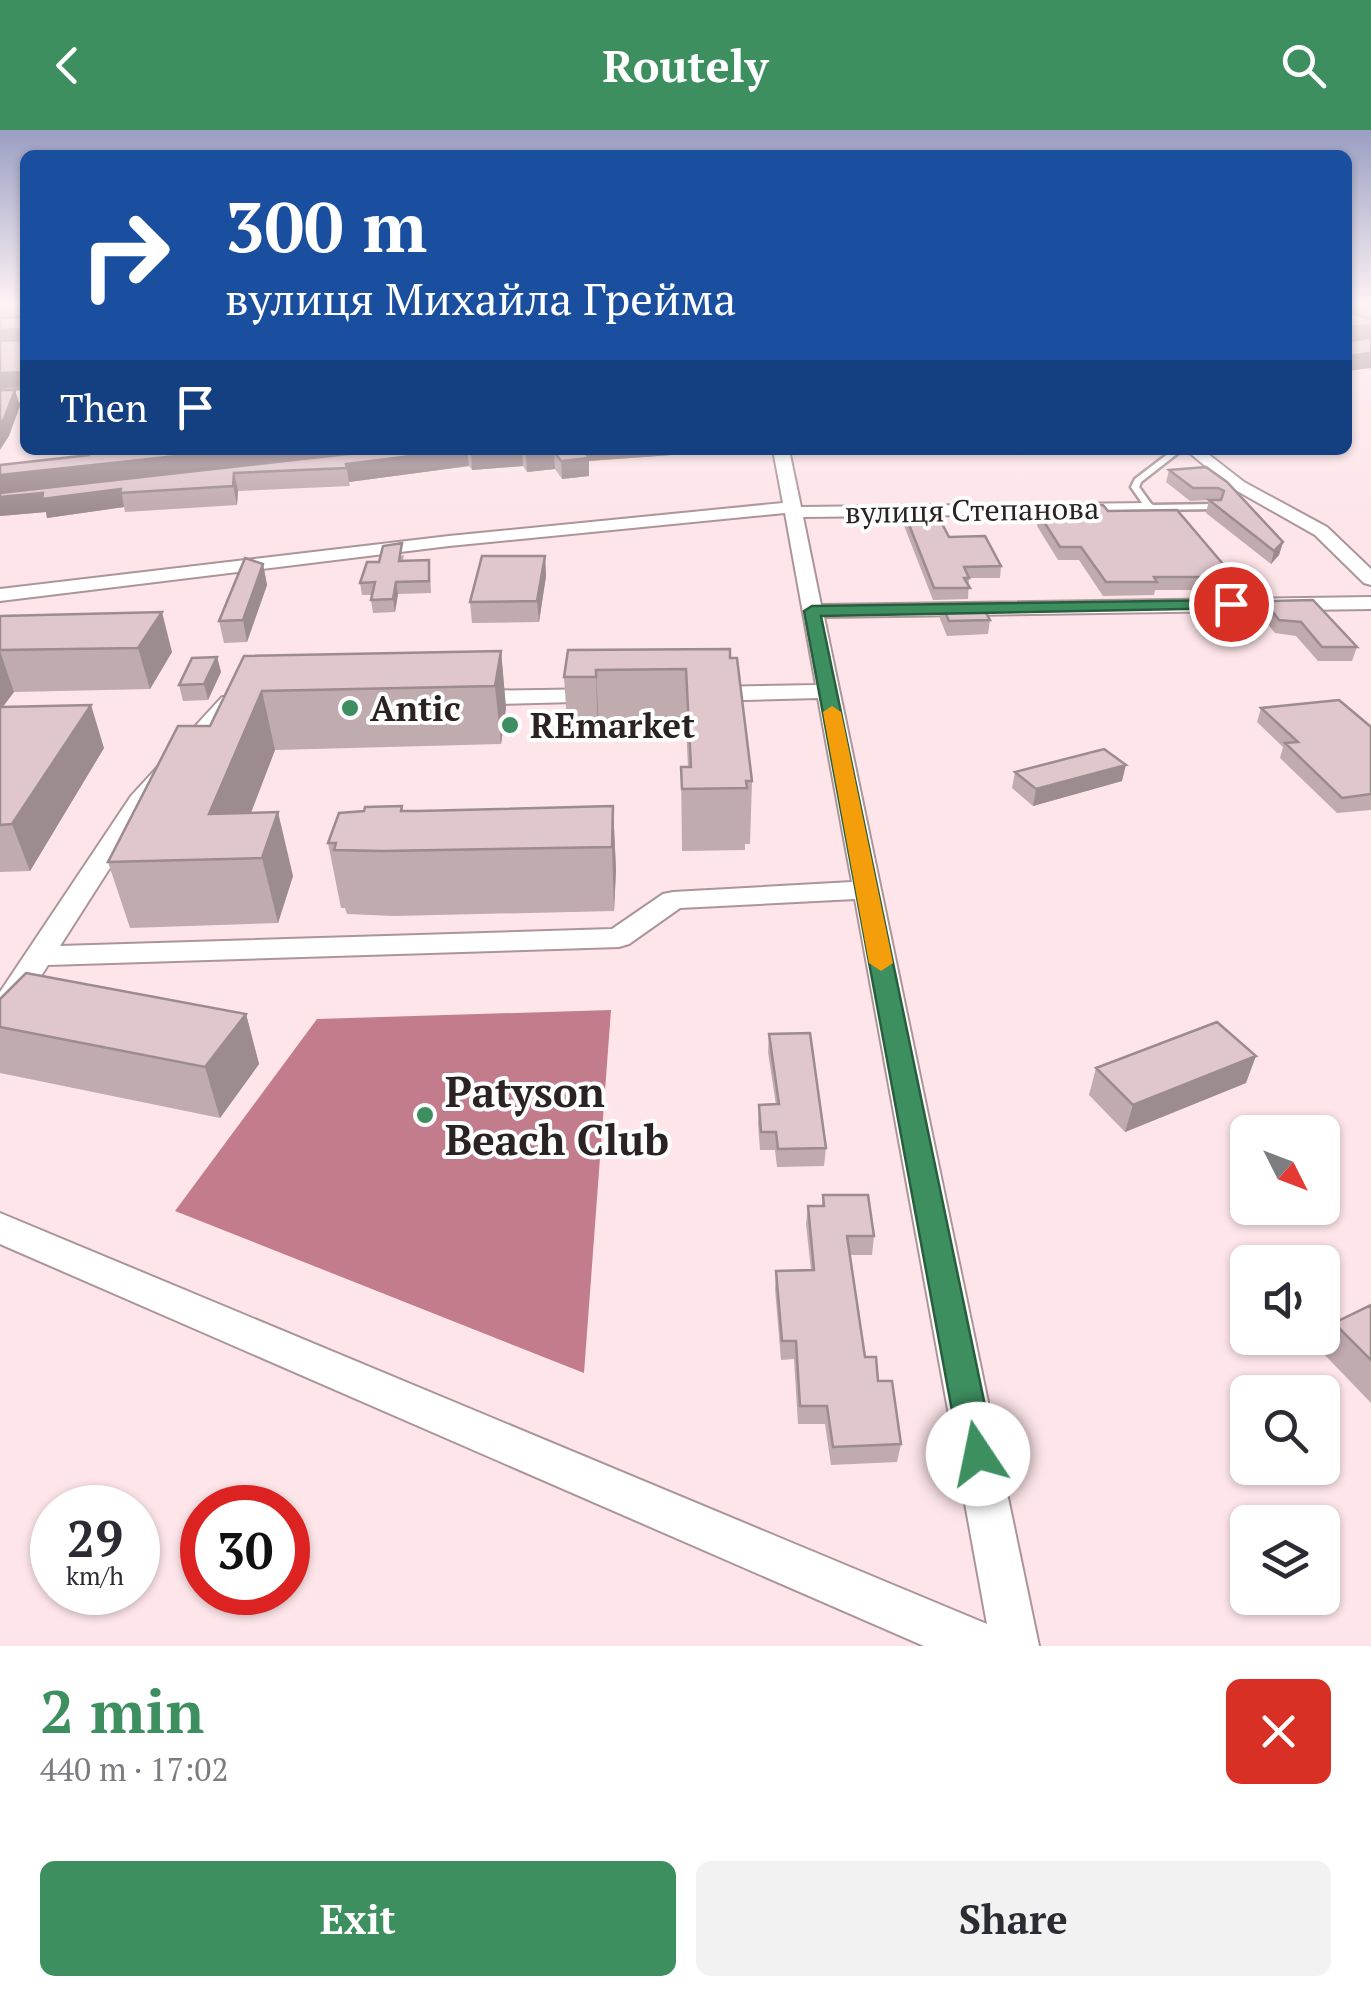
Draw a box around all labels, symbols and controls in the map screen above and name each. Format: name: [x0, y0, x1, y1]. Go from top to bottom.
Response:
text: Routely: [603, 35, 768, 95]
icon: back: [40, 38, 95, 93]
icon: search: [1276, 38, 1331, 93]
text: 300 m: [225, 179, 427, 272]
icon: right: [60, 190, 190, 320]
text: вулиця Михайла Грейма: [225, 268, 736, 328]
icon: arrive: [168, 380, 223, 435]
text: Then: [60, 383, 148, 433]
street label: вулиця Степанова: [844, 488, 1100, 532]
pin: [1189, 562, 1274, 647]
icon: arrive: [1204, 577, 1259, 632]
place label: Antic: [370, 685, 461, 731]
marker: Antic: [339, 697, 361, 719]
place label: REmarket: [530, 702, 695, 748]
marker: REmarket: [499, 714, 521, 736]
place label: Patyson Beach Club: [445, 1063, 669, 1167]
marker: Patyson Beach Club: [414, 1104, 436, 1126]
north arrow: [1230, 1115, 1340, 1225]
map controls: [1230, 1115, 1340, 1615]
button: sound: [1230, 1245, 1340, 1355]
button: search: [1230, 1375, 1340, 1485]
position arrow: [926, 1402, 1030, 1506]
speed limit sign: 30: [180, 1485, 310, 1615]
text: 29: [67, 1505, 123, 1571]
button: layers: [1230, 1505, 1340, 1615]
text: km/h: [66, 1559, 124, 1592]
text: 2 min: [40, 1671, 204, 1750]
button: close: [1226, 1679, 1331, 1784]
text: 440 m · 17:02: [40, 1748, 228, 1790]
button: Exit: [40, 1861, 676, 1976]
button: Share: [696, 1861, 1331, 1976]

